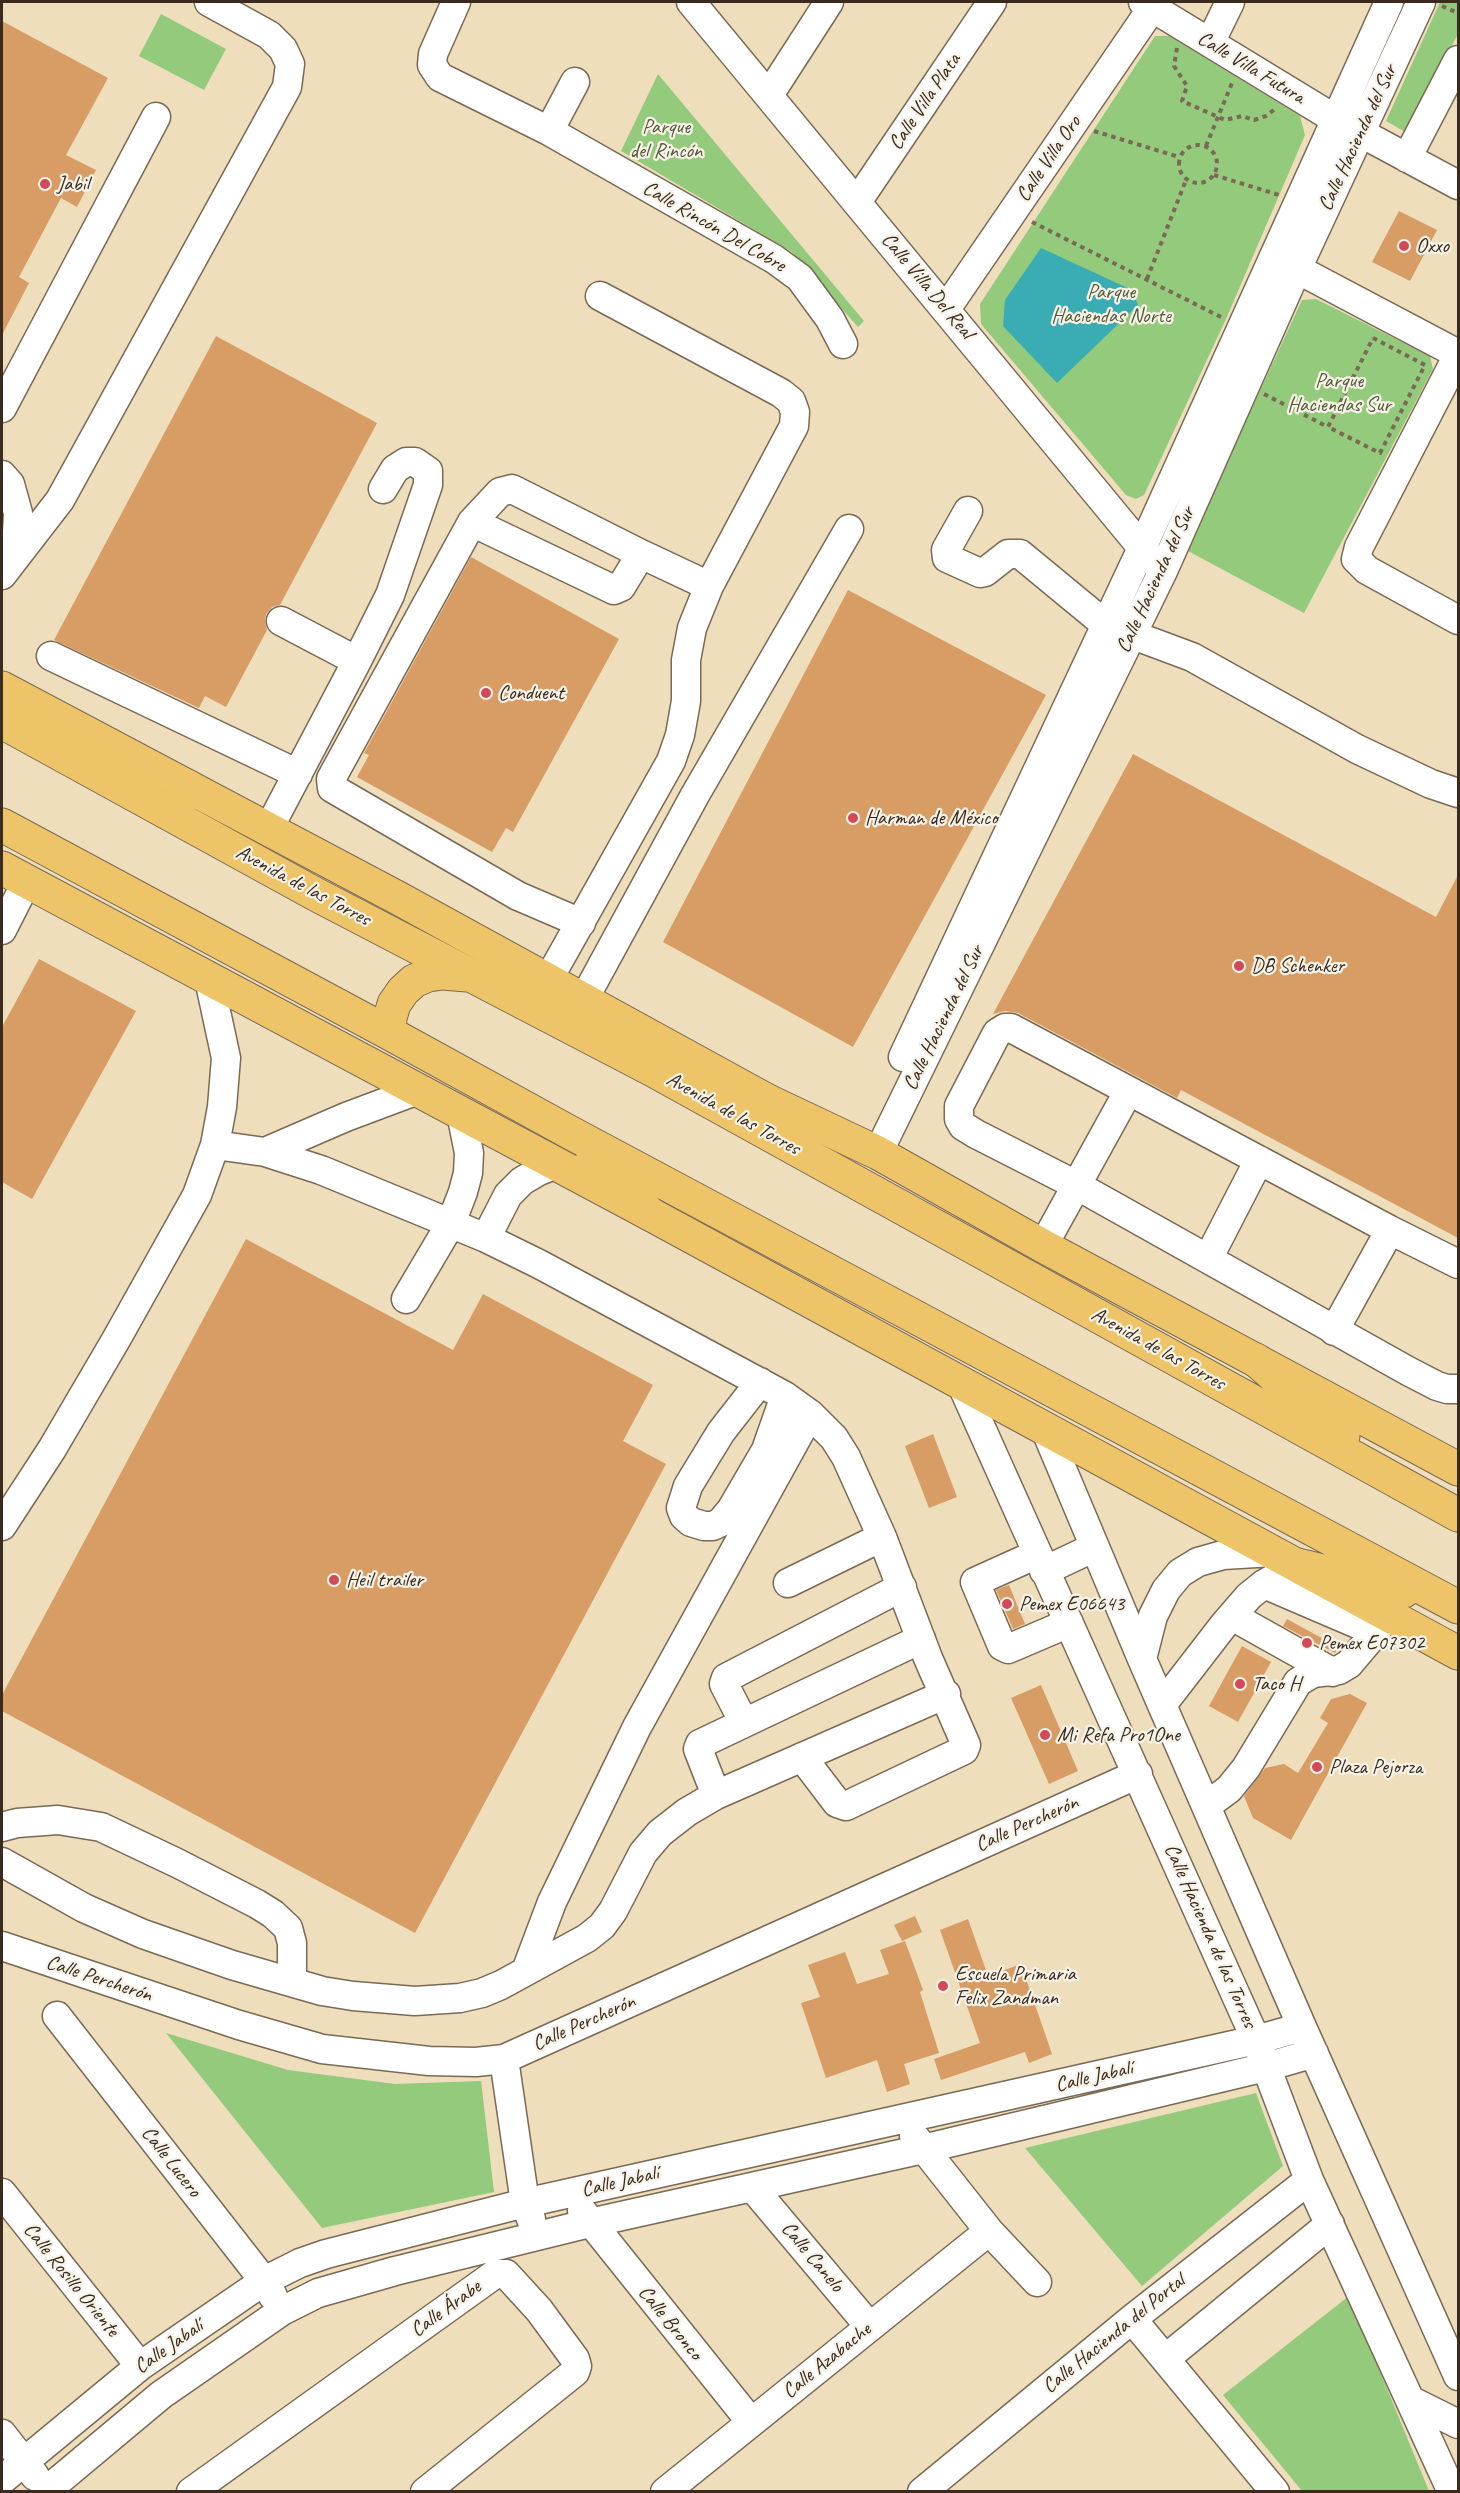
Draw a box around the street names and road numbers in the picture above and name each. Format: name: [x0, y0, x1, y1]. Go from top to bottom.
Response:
street label: Calle Villa Futura: [1193, 26, 1309, 110]
street label: Calle Villa Plata: [884, 49, 966, 155]
street label: Calle Hacienda del Sur: [1313, 61, 1403, 215]
street label: Calle Villa Oro: [1011, 111, 1087, 207]
street label: Calle Rincón Del Cobre: [638, 176, 790, 278]
street label: Calle Villa Del Real: [875, 228, 979, 344]
street label: Calle Hacienda del Sur: [1111, 503, 1201, 657]
street label: Avenida de las Torres: [231, 840, 375, 932]
street label: Calle Hacienda del Sur: [898, 941, 990, 1095]
street label: Avenida de las Torres: [662, 1067, 804, 1161]
street label: Avenida de las Torres: [1087, 1302, 1229, 1396]
street label: Calle Percherón: [972, 1790, 1082, 1858]
street label: Calle Hacienda de las Torres: [1158, 1840, 1262, 2032]
street label: Calle Percherón: [43, 1950, 155, 2008]
street label: Calle Percherón: [529, 1989, 639, 2057]
street label: Calle Jabalí: [1053, 2056, 1135, 2098]
street label: Calle Lucero: [135, 2121, 207, 2203]
street label: Calle Jabalí: [579, 2161, 661, 2203]
street label: Calle Canelo: [775, 2217, 849, 2297]
street label: Calle Rosillo Oriente: [17, 2218, 125, 2342]
street label: Calle Hacienda del Portal: [1038, 2269, 1190, 2399]
street label: Calle Árabe: [406, 2275, 486, 2343]
street label: Calle Bronco: [632, 2281, 708, 2365]
street label: Calle Jabalí: [130, 2314, 208, 2380]
street label: Calle Azabache: [778, 2318, 876, 2404]

